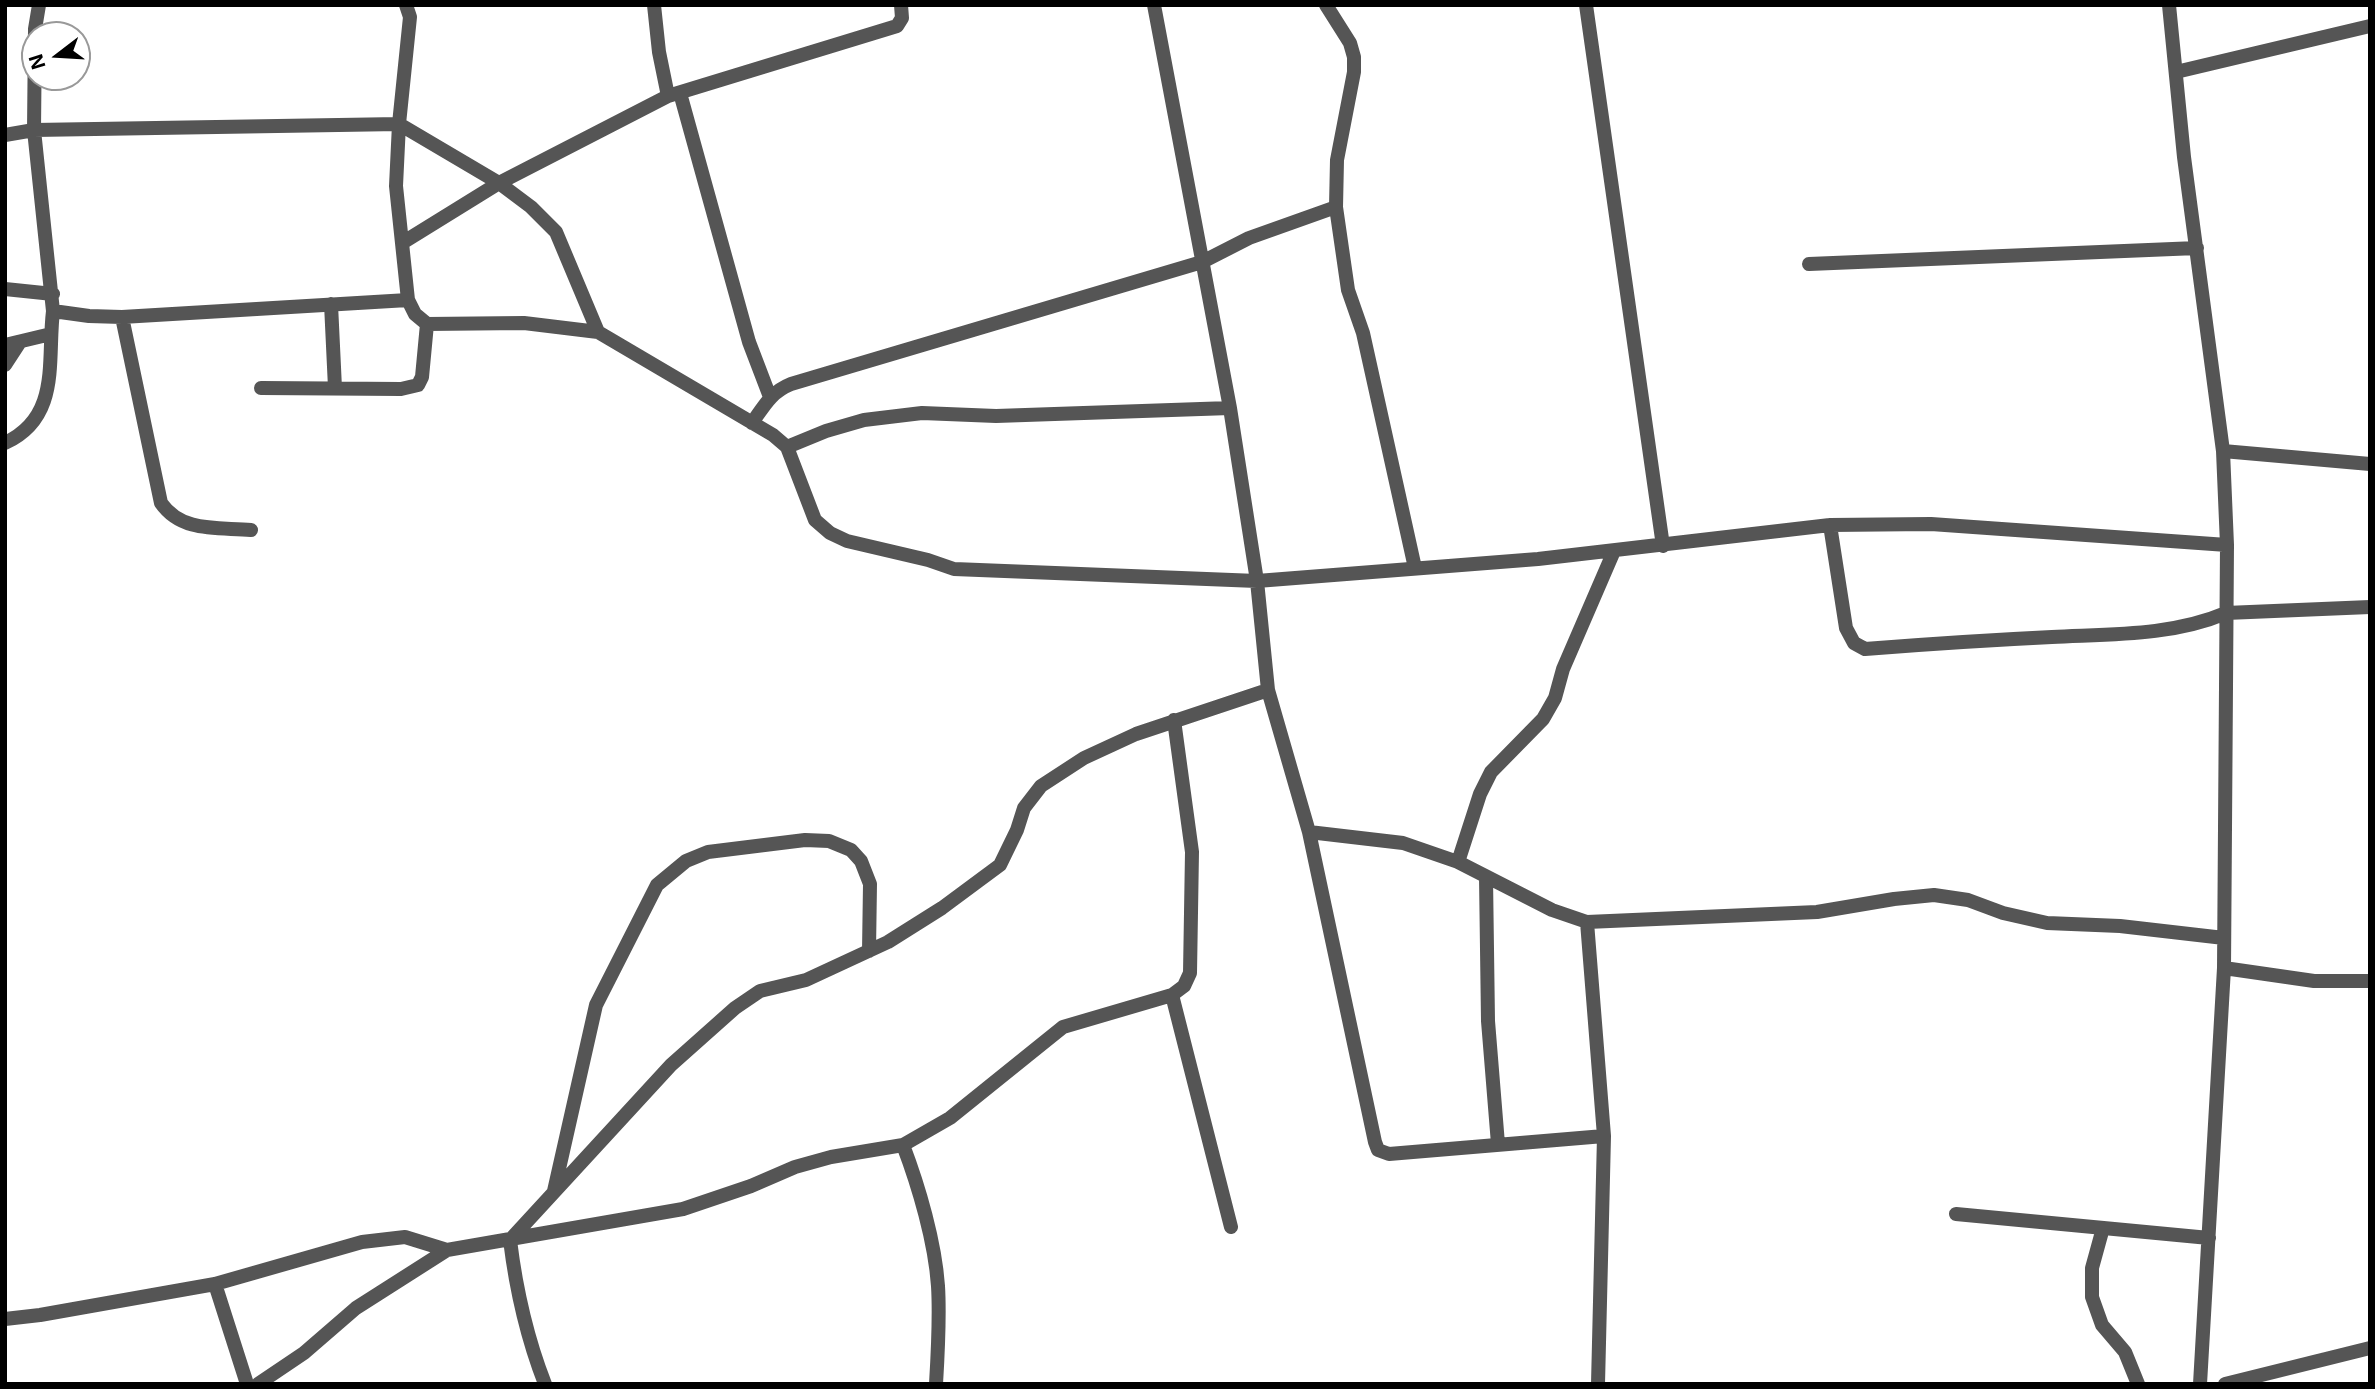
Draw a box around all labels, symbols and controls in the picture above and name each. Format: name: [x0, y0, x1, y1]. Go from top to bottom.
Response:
north arrow: [21, 21, 91, 91]
text: N: [24, 51, 50, 72]

